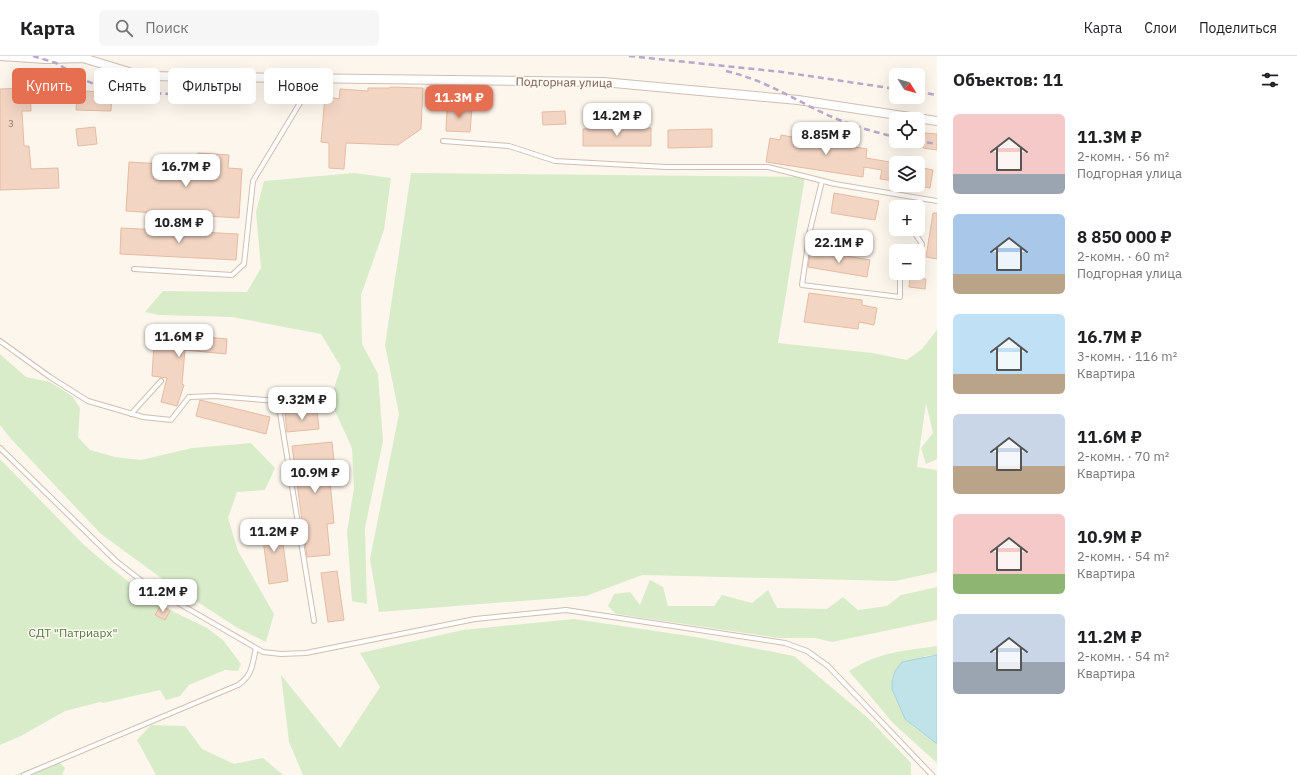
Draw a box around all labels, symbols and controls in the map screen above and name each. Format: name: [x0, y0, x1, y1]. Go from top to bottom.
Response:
search box: [99, 10, 379, 46]
text: Карта: [20, 16, 75, 40]
icon: search: [113, 17, 135, 39]
text: Поиск: [145, 18, 189, 37]
text: Карта: [1084, 19, 1122, 37]
text: Слои: [1144, 19, 1177, 37]
text: Поделиться: [1199, 19, 1277, 37]
chip: Купить: [12, 68, 86, 104]
chip: Снять: [94, 68, 160, 104]
chip: Фильтры: [168, 68, 256, 104]
chip: Новое: [264, 68, 333, 104]
north arrow: [889, 68, 925, 104]
map controls: [889, 68, 925, 280]
text: Объектов: 11: [953, 69, 1063, 91]
icon: filters: [1259, 69, 1281, 91]
street label: Подгорная улица: [515, 74, 613, 90]
pin: 11.3M ₽: [422, 85, 496, 119]
text: 11.3M ₽: [434, 89, 484, 106]
pin: 14.2M ₽: [580, 103, 654, 137]
text: 14.2M ₽: [592, 107, 642, 124]
button: locate: [889, 112, 925, 148]
house number: 3: [8, 117, 14, 130]
pin: 8.85M ₽: [789, 122, 863, 156]
text: 8.85M ₽: [801, 126, 851, 143]
text: 11.3M ₽: [1077, 126, 1142, 148]
icon: home: [985, 130, 1033, 178]
text: 2-комн. · 56 m²: [1077, 148, 1169, 165]
pin: 16.7M ₽: [149, 154, 223, 188]
button: layers: [889, 156, 925, 192]
text: 16.7M ₽: [161, 158, 211, 175]
text: Подгорная улица: [1077, 165, 1182, 182]
button: +: [889, 200, 925, 236]
pin: 10.8M ₽: [142, 210, 216, 244]
text: 10.8M ₽: [154, 214, 204, 231]
text: 8 850 000 ₽: [1077, 226, 1172, 248]
pin: 22.1M ₽: [802, 230, 876, 264]
icon: home: [985, 230, 1033, 278]
text: 22.1M ₽: [814, 234, 864, 251]
button: −: [889, 244, 925, 280]
text: 2-комн. · 60 m²: [1077, 248, 1169, 265]
text: Подгорная улица: [1077, 265, 1182, 282]
pin: 11.6M ₽: [142, 324, 216, 358]
text: 16.7M ₽: [1077, 326, 1142, 348]
text: 11.6M ₽: [154, 328, 204, 345]
icon: home: [985, 330, 1033, 378]
text: 3-комн. · 116 m²: [1077, 348, 1177, 365]
text: Квартира: [1077, 365, 1135, 382]
pin: 9.32M ₽: [265, 387, 339, 421]
text: 9.32M ₽: [277, 391, 327, 408]
text: 11.6M ₽: [1077, 426, 1142, 448]
icon: home: [985, 430, 1033, 478]
text: 2-комн. · 70 m²: [1077, 448, 1169, 465]
pin: 10.9M ₽: [278, 460, 352, 494]
text: 10.9M ₽: [290, 464, 340, 481]
text: Квартира: [1077, 465, 1135, 482]
pin: 11.2M ₽: [237, 519, 311, 553]
text: 11.2M ₽: [249, 523, 299, 540]
text: 10.9M ₽: [1077, 526, 1142, 548]
icon: home: [985, 530, 1033, 578]
text: 2-комн. · 54 m²: [1077, 548, 1169, 565]
text: Квартира: [1077, 565, 1135, 582]
pin: 11.2M ₽: [126, 579, 200, 613]
text: 11.2M ₽: [138, 583, 188, 600]
park label: СДТ "Патриарх": [28, 625, 118, 640]
text: 11.2M ₽: [1077, 626, 1142, 648]
icon: home: [985, 630, 1033, 678]
text: 2-комн. · 54 m²: [1077, 648, 1169, 665]
text: Квартира: [1077, 665, 1135, 682]

